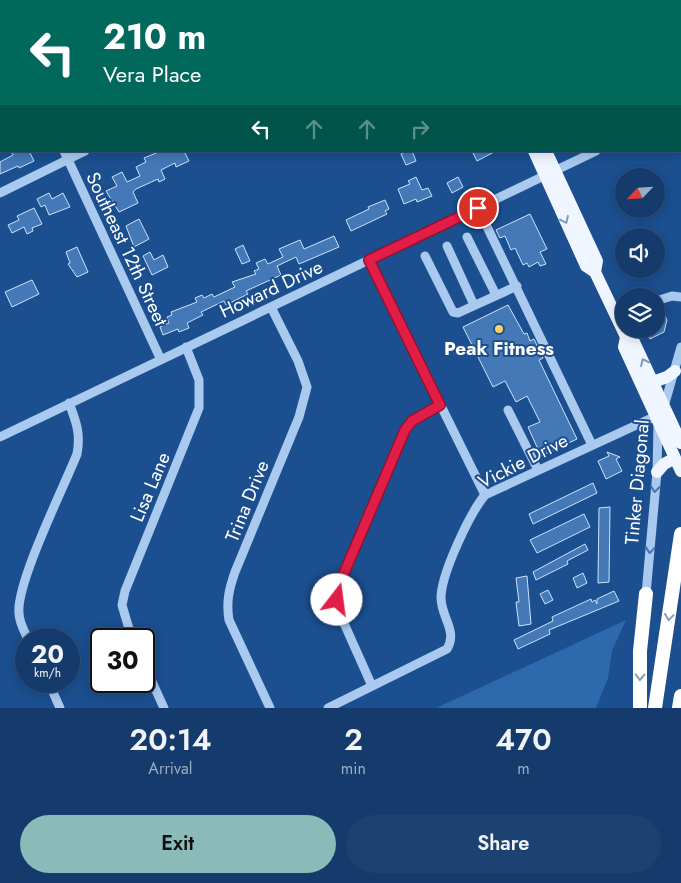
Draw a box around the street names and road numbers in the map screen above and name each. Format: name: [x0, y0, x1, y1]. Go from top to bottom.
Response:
street label: Southeast 12th Street: [79, 168, 175, 331]
street label: Howard Drive: [215, 253, 327, 325]
street label: Tinker Diagonal: [618, 418, 656, 546]
street label: Vickie Drive: [473, 427, 573, 495]
street label: Lisa Lane: [123, 448, 177, 526]
street label: Trina Drive: [218, 456, 276, 546]

